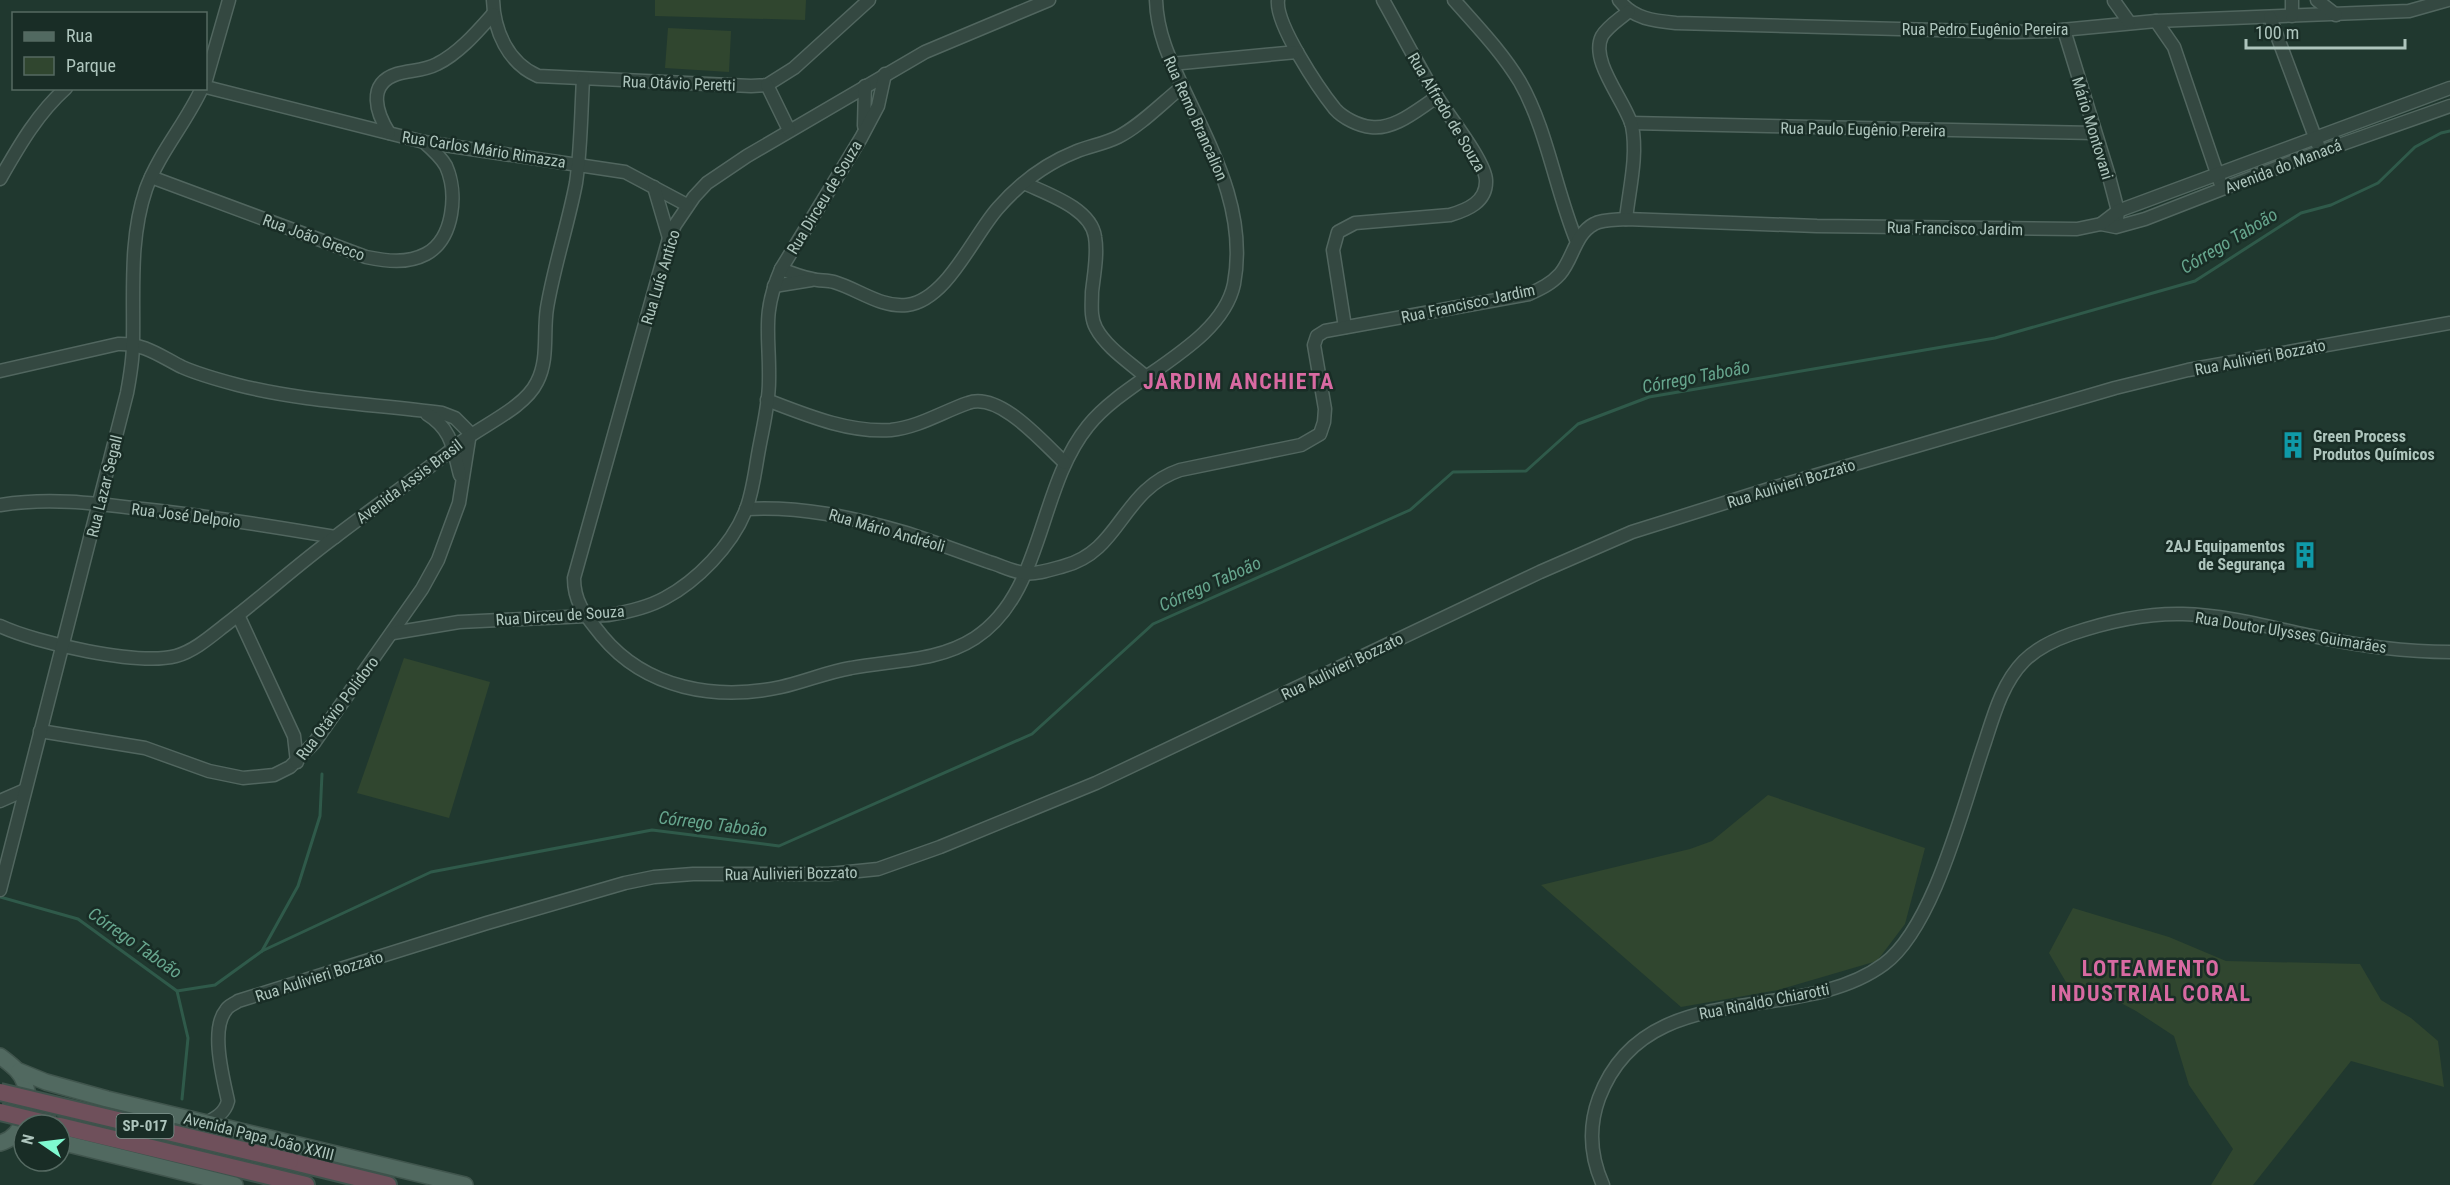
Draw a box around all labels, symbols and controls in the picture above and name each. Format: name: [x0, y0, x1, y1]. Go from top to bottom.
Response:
legend: [12, 12, 207, 90]
scale bar: [2246, 12, 2405, 50]
street label: Rua Pedro Eugênio Pereira: [1902, 20, 2068, 39]
text: 100 m: [2255, 22, 2299, 43]
text: Rua: [66, 25, 93, 46]
street label: Rua Alfredo de Souza: [1404, 49, 1490, 175]
street label: Rua Remo Brancalion: [1160, 53, 1232, 183]
text: Parque: [66, 55, 116, 76]
street label: Rua Otávio Peretti: [622, 72, 736, 95]
street label: Mário Montovani: [2068, 75, 2117, 182]
street label: Rua Paulo Eugênio Pereira: [1780, 119, 1946, 140]
street label: Rua Carlos Mário Rimazza: [401, 127, 567, 172]
street label: Avenida do Manacá: [2222, 135, 2344, 197]
street label: Rua Dirceu de Souza: [783, 137, 866, 258]
water label: Córrego Taboão: [2176, 203, 2281, 278]
street label: Rua João Grecco: [260, 210, 367, 265]
street label: Rua Francisco Jardim: [1887, 218, 2023, 239]
street label: Rua Luís Antico: [637, 227, 684, 327]
street label: Rua Francisco Jardim: [1399, 280, 1537, 327]
street label: Rua Aulivieri Bozzato: [2193, 335, 2327, 380]
water label: Córrego Taboão: [1640, 356, 1752, 397]
district label: JARDIM ANCHIETA: [1143, 369, 1335, 394]
place label: Green Process Produtos Químicos: [2313, 427, 2435, 464]
building icon: Green Process Produtos Químicos: [2278, 430, 2308, 460]
street label: Rua Lazar Segall: [83, 433, 126, 539]
street label: Avenida Assis Brasil: [353, 435, 466, 527]
street label: Rua Aulivieri Bozzato: [1725, 455, 1858, 512]
street label: Rua José Delpoio: [130, 499, 242, 532]
street label: Rua Mário Andréoli: [827, 505, 947, 556]
place label: 2AJ Equipamentos de Segurança: [2166, 537, 2285, 574]
building icon: 2AJ Equipamentos de Segurança: [2290, 540, 2320, 570]
water label: Córrego Taboão: [1156, 552, 1264, 615]
street label: Rua Dirceu de Souza: [495, 602, 625, 629]
street label: Rua Doutor Ulysses Guimarães: [2194, 608, 2388, 657]
street label: Rua Aulivieri Bozzato: [1278, 629, 1406, 704]
street label: Rua Otávio Polidoro: [292, 653, 382, 764]
water label: Córrego Taboão: [657, 806, 769, 841]
street label: Rua Aulivieri Bozzato: [724, 863, 858, 884]
water label: Córrego Taboão: [84, 903, 186, 983]
street label: Rua Aulivieri Bozzato: [253, 947, 385, 1006]
district label: LOTEAMENTO INDUSTRIAL CORAL: [2051, 956, 2251, 1006]
street label: Rua Rinaldo Chiarotti: [1697, 980, 1831, 1023]
street label: Avenida Papa João XXIII: [182, 1109, 336, 1164]
north arrow: [12, 1113, 72, 1173]
road number: SP-017: [116, 1114, 174, 1138]
text: N: [18, 1132, 38, 1147]

